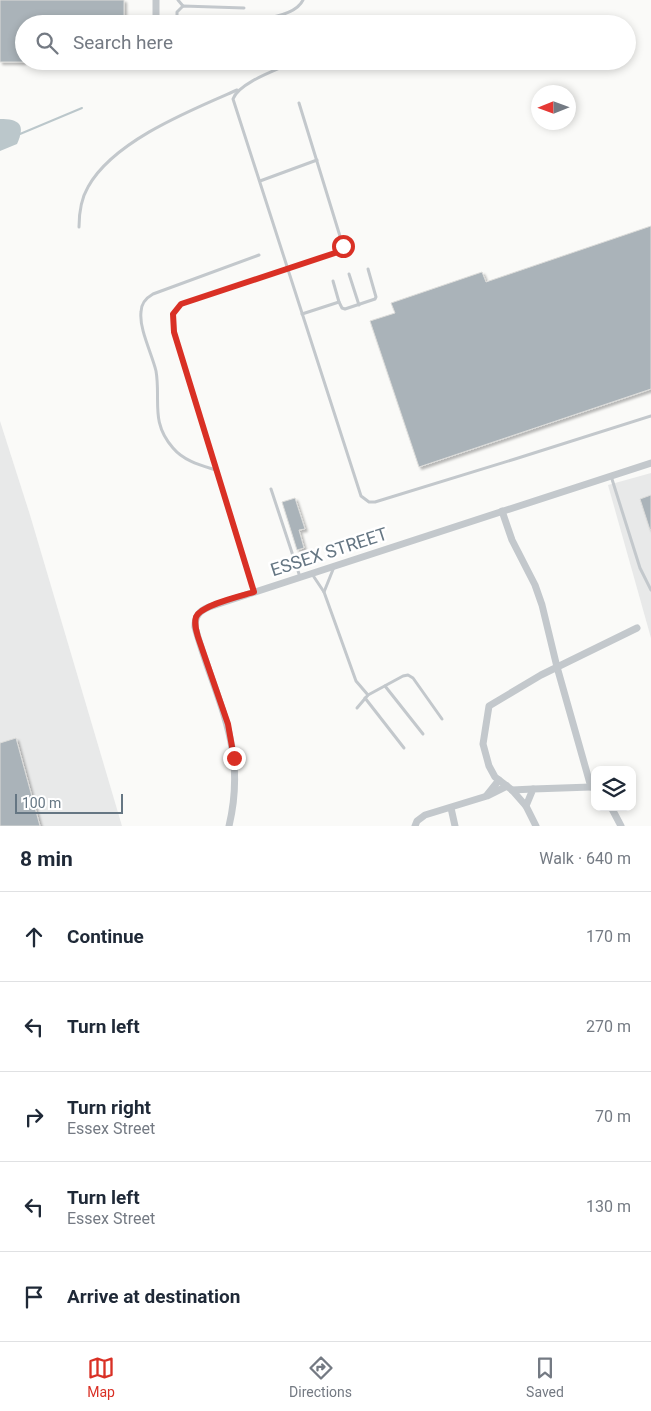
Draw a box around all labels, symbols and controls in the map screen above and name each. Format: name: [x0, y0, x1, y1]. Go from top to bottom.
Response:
search box: [15, 15, 636, 70]
icon: search: [33, 29, 61, 57]
text: Search here: [73, 31, 173, 54]
north arrow: [531, 85, 576, 130]
route start: [332, 235, 355, 258]
street label: ESSEX STREET: [268, 523, 390, 580]
route end: [223, 747, 246, 770]
map controls: [591, 766, 636, 811]
button: layers: [591, 766, 636, 811]
scale bar: [15, 791, 122, 814]
text: 100 m: [22, 795, 61, 811]
text: 8 min: [20, 847, 73, 871]
text: Walk · 640 m: [539, 849, 631, 868]
icon: ahead: [20, 923, 48, 951]
text: Continue: [67, 925, 144, 948]
text: 170 m: [586, 927, 631, 946]
icon: left: [20, 1013, 48, 1041]
text: Turn left: [67, 1015, 140, 1038]
text: 270 m: [586, 1017, 631, 1036]
text: Turn right: [67, 1096, 151, 1119]
icon: right: [20, 1103, 48, 1131]
text: 70 m: [595, 1107, 631, 1126]
text: Essex Street: [67, 1119, 155, 1138]
text: Turn left: [67, 1186, 140, 1209]
icon: left: [20, 1193, 48, 1221]
text: 130 m: [586, 1197, 631, 1216]
text: Essex Street: [67, 1209, 155, 1228]
icon: arrive: [20, 1283, 48, 1311]
text: Arrive at destination: [67, 1285, 240, 1308]
tab: Map: [87, 1354, 115, 1400]
tab: Directions: [289, 1354, 352, 1400]
tab: Saved: [526, 1354, 564, 1400]

